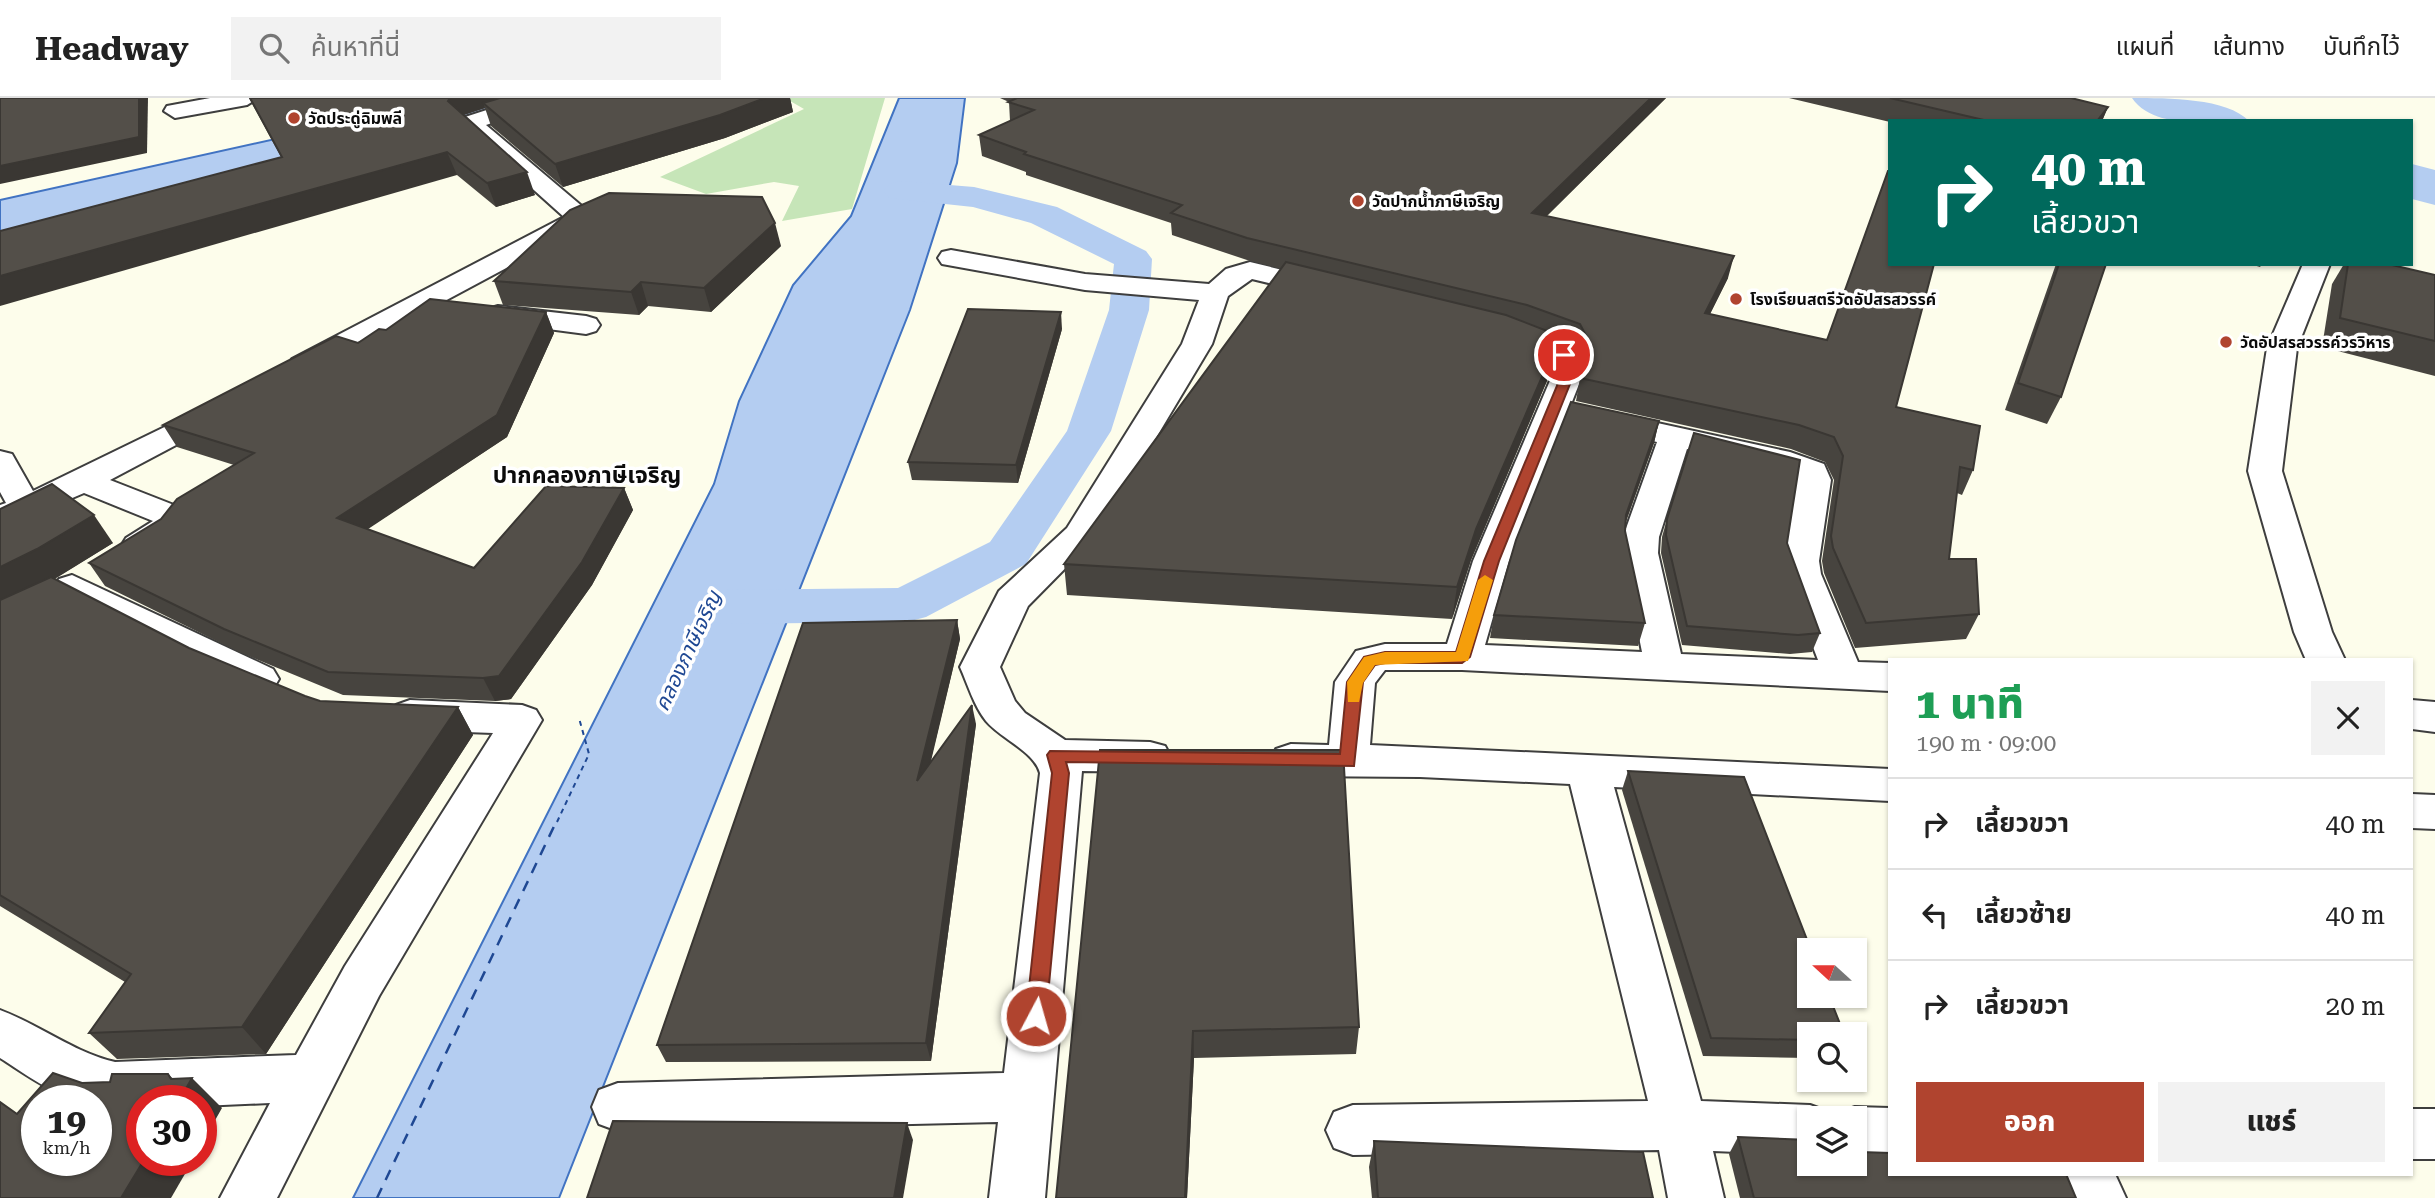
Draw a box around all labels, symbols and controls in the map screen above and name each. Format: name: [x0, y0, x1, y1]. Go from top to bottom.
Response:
search box: [231, 17, 721, 80]
text: Headway: [35, 29, 189, 68]
icon: search: [255, 29, 293, 67]
text: ค้นหาที่นี่: [311, 32, 400, 62]
text: แผนที่: [2116, 33, 2174, 61]
text: เส้นทาง: [2212, 33, 2285, 61]
text: บันทึกไว้: [2323, 33, 2400, 61]
place label: วัดประดู่ฉิมพลี: [308, 109, 402, 129]
marker: วัดประดู่ฉิมพลี: [286, 110, 302, 126]
text: 40 m: [2031, 140, 2146, 197]
icon: right: [1916, 147, 2007, 238]
place label: วัดปากน้ำภาษีเจริญ: [1372, 190, 1500, 211]
marker: วัดปากน้ำภาษีเจริญ: [1350, 193, 1366, 209]
text: เลี้ยวขวา: [2031, 203, 2139, 241]
place label: โรงเรียนสตรีวัดอัปสรสวรรค์: [1750, 290, 1936, 309]
marker: โรงเรียนสตรีวัดอัปสรสวรรค์: [1728, 291, 1744, 307]
pin: [1534, 325, 1594, 385]
place label: วัดอัปสรสวรรค์วรวิหาร: [2240, 333, 2391, 352]
marker: วัดอัปสรสวรรค์วรวิหาร: [2218, 334, 2234, 350]
icon: arrive: [1545, 336, 1583, 374]
district label: ปากคลองภาษีเจริญ: [493, 462, 681, 489]
water label: คลองภาษีเจริญ: [650, 586, 727, 715]
text: 1 นาที: [1916, 679, 2024, 728]
button: close: [2311, 681, 2385, 755]
text: 190 m · 09:00: [1916, 730, 2056, 757]
icon: right: [1916, 805, 1954, 843]
text: เลี้ยวขวา: [1975, 808, 2069, 838]
text: 40 m: [2326, 809, 2385, 839]
icon: left: [1916, 896, 1954, 934]
text: เลี้ยวซ้าย: [1975, 899, 2072, 929]
text: 40 m: [2326, 900, 2385, 930]
north arrow: [1797, 938, 1867, 1008]
map controls: [1797, 938, 1867, 1176]
position arrow: [999, 979, 1073, 1053]
icon: right: [1916, 987, 1954, 1025]
text: เลี้ยวขวา: [1975, 990, 2069, 1020]
text: 20 m: [2326, 991, 2385, 1021]
button: search: [1797, 1022, 1867, 1092]
button: ออก: [1916, 1082, 2144, 1162]
button: แชร์: [2158, 1082, 2385, 1162]
speed limit sign: 30: [126, 1085, 217, 1176]
text: 19: [47, 1101, 86, 1142]
button: layers: [1797, 1106, 1867, 1176]
text: km/h: [42, 1137, 91, 1158]

